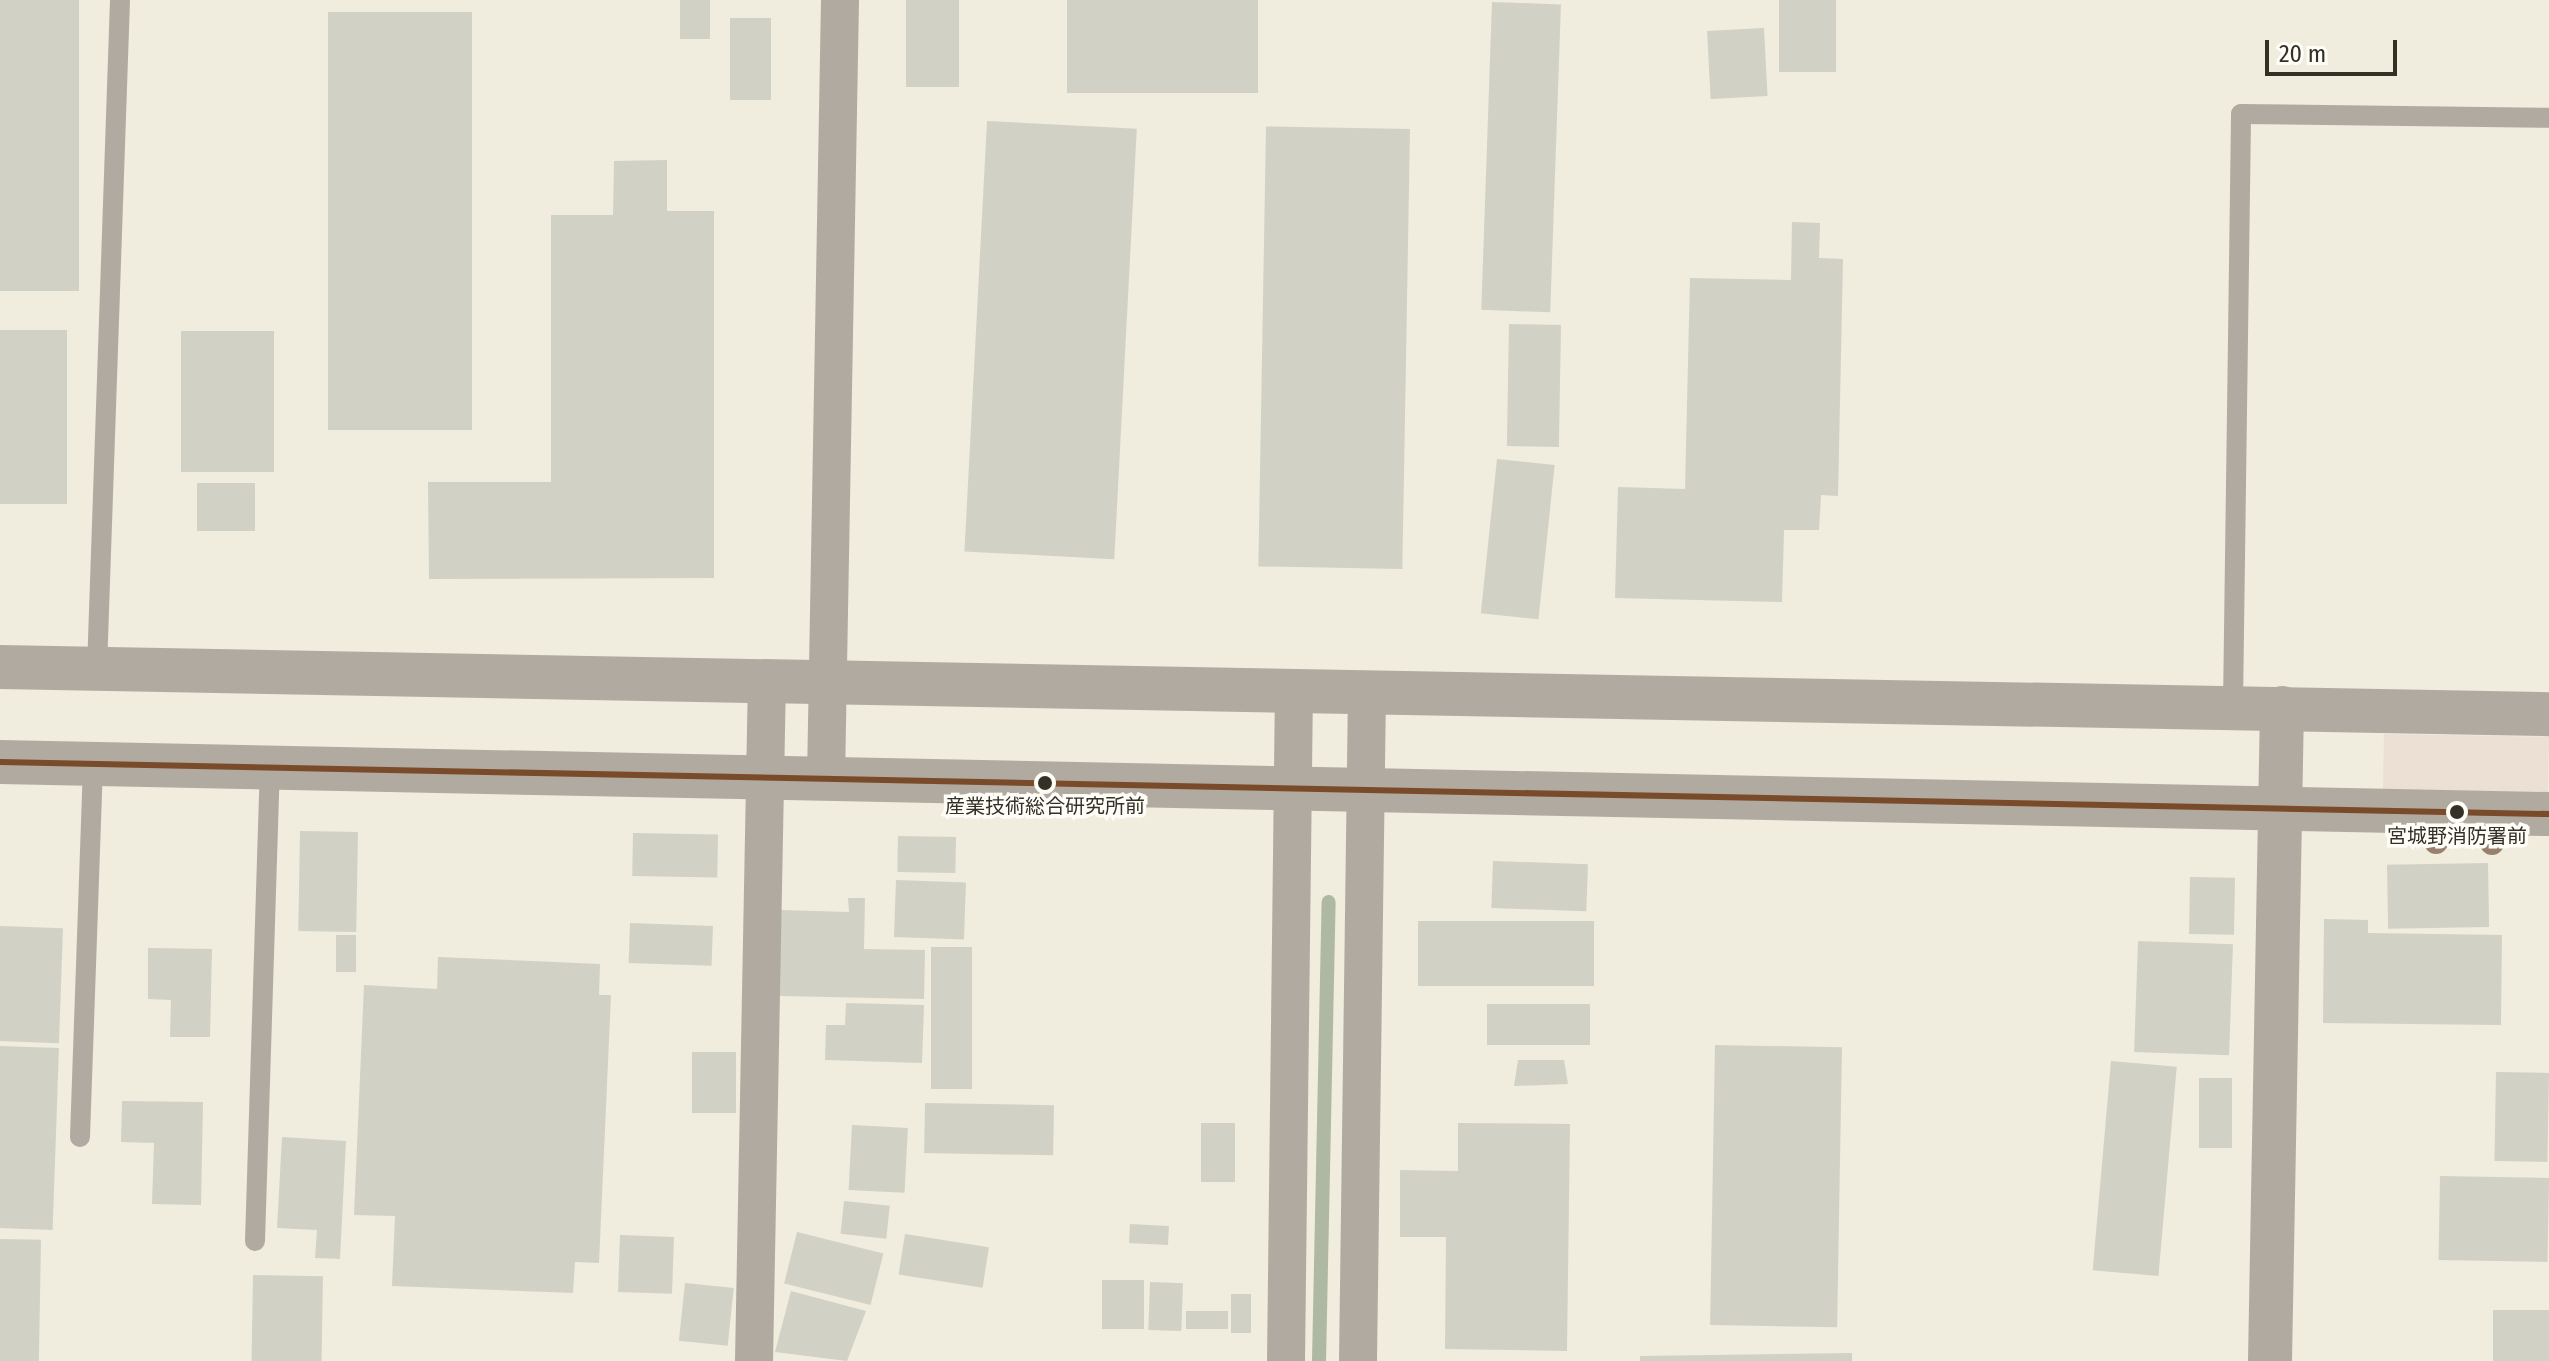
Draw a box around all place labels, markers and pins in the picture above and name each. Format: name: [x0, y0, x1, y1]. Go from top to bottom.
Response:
marker: 産業技術総合研究所前: [1037, 775, 1053, 791]
place label: 産業技術総合研究所前: [945, 794, 1145, 818]
marker: 宮城野消防署前: [2449, 804, 2465, 820]
place label: 宮城野消防署前: [2387, 824, 2527, 848]

